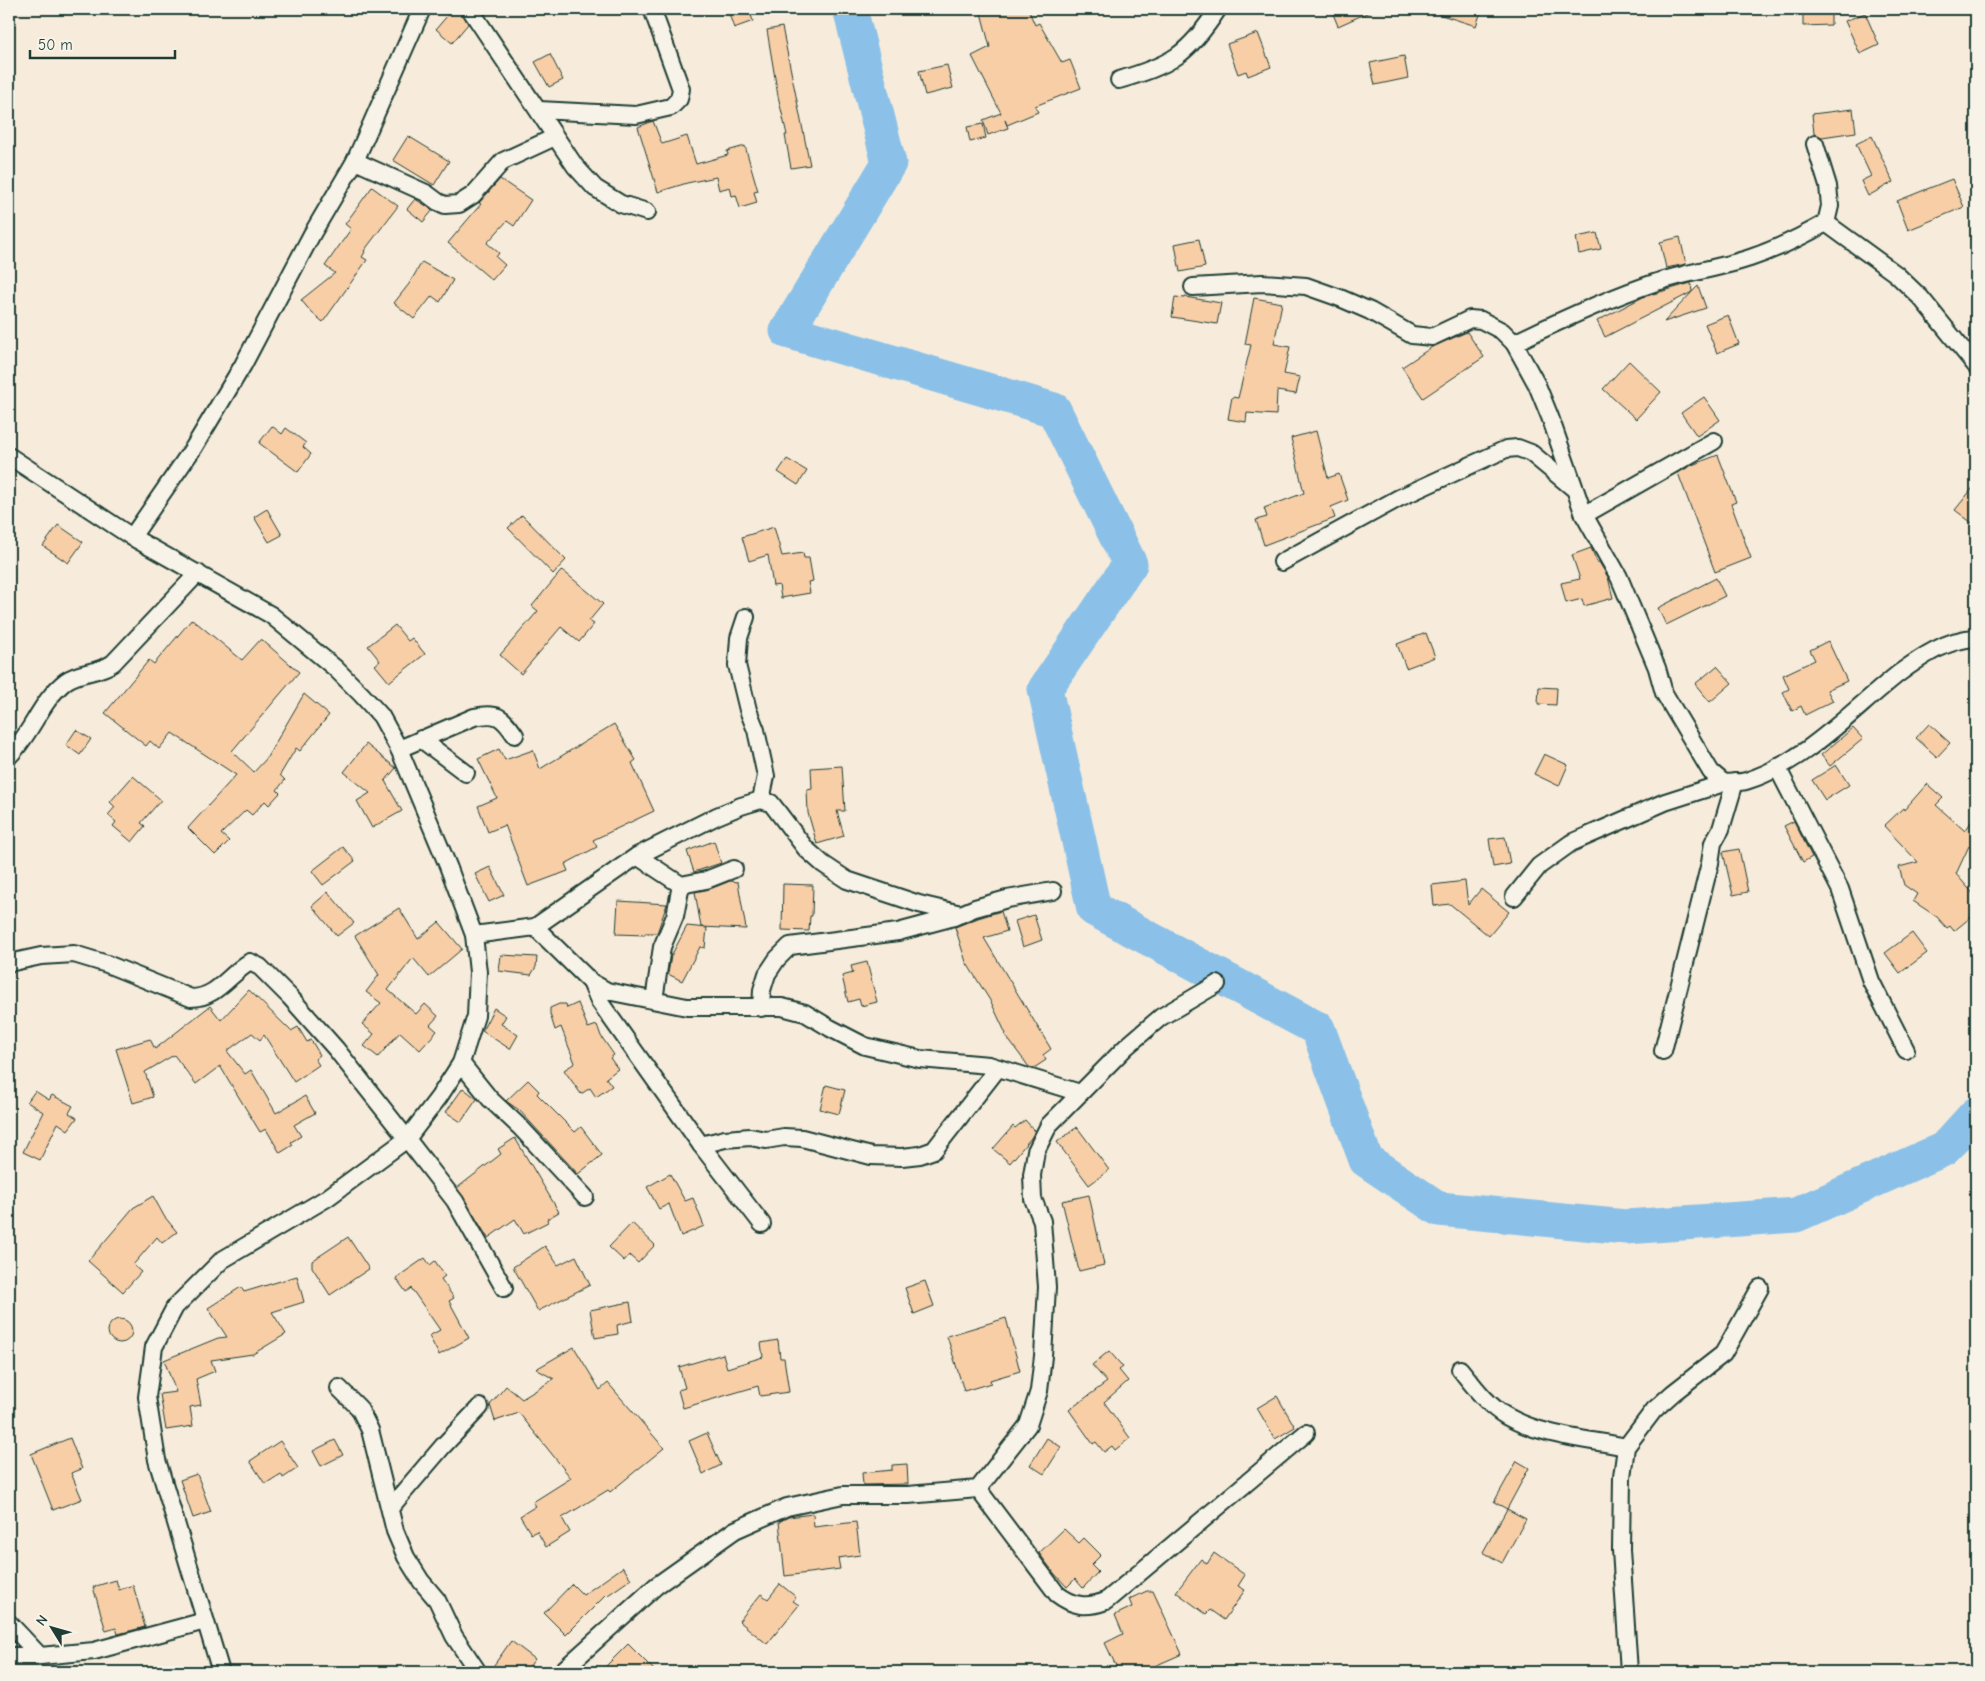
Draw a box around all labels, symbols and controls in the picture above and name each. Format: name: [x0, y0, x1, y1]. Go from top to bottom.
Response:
scale bar: [30, 28, 175, 60]
text: 50 m: [38, 36, 73, 54]
north arrow: [28, 1604, 78, 1654]
text: N: [32, 1612, 52, 1629]

